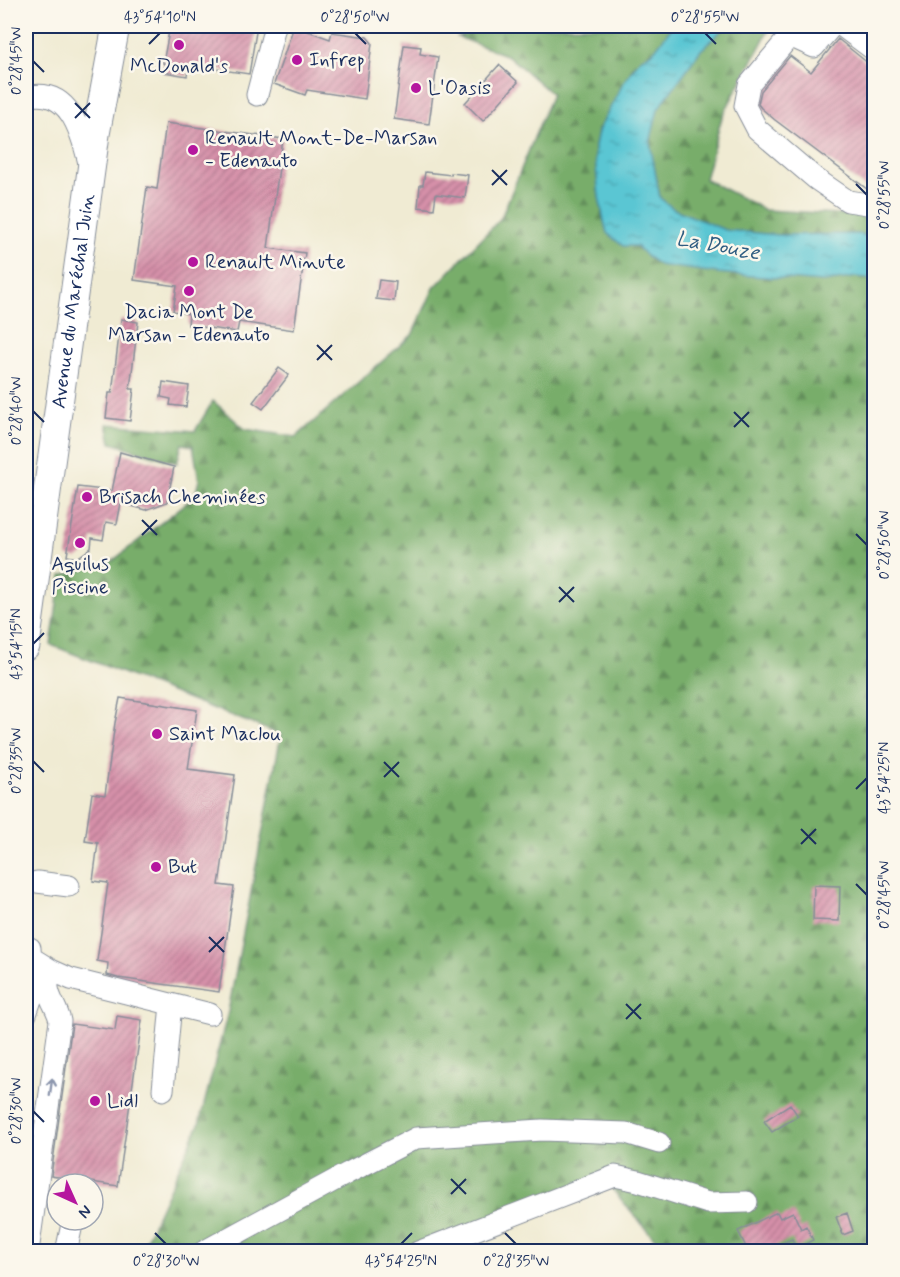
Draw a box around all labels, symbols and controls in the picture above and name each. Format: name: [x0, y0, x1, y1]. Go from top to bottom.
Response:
text: 43°54'10"N: [124, 8, 196, 28]
text: 0°28'50"W: [321, 8, 389, 28]
text: 0°28'55"W: [671, 8, 739, 28]
text: 0°28'45"W: [7, 27, 27, 95]
marker: McDonald's: [172, 38, 186, 52]
place label: Infrep: [309, 47, 365, 74]
place label: McDonald's: [130, 53, 228, 80]
marker: Infrep: [290, 53, 304, 67]
place label: L'Oasis: [428, 75, 491, 102]
marker: L'Oasis: [409, 81, 423, 95]
place label: Renault Mont-De-Marsan - Edenauto: [205, 125, 437, 175]
marker: Renault Mont-De-Marsan - Edenauto: [186, 143, 200, 157]
text: 0°28'55"W: [875, 161, 895, 229]
street label: Avenue du Maréchal Juin: [45, 192, 101, 410]
water label: La Douze: [674, 225, 763, 267]
place label: Renault Minute: [205, 249, 346, 276]
marker: Renault Minute: [186, 255, 200, 269]
marker: Dacia Mont De Marsan - Edenauto: [182, 284, 196, 298]
place label: Dacia Mont De Marsan - Edenauto: [108, 299, 270, 349]
text: 0°28'40"W: [7, 377, 27, 445]
place label: Brisach Cheminées: [99, 484, 266, 511]
marker: Brisach Cheminées: [80, 490, 94, 504]
text: 0°28'50"W: [875, 511, 895, 579]
marker: Aquilus Piscine: [73, 536, 87, 550]
place label: Aquilus Piscine: [51, 551, 109, 601]
text: 43°54'15"N: [7, 608, 27, 680]
place label: Saint Maclou: [169, 721, 281, 748]
marker: Saint Maclou: [150, 727, 164, 741]
text: 0°28'35"W: [7, 728, 27, 794]
text: 43°54'25"N: [875, 742, 895, 814]
place label: But: [168, 854, 197, 881]
marker: But: [149, 860, 163, 874]
text: 0°28'45"W: [875, 861, 895, 929]
one-way arrow: [46, 1077, 57, 1097]
text: 0°28'30"W: [7, 1078, 27, 1144]
place label: Lidl: [107, 1088, 138, 1115]
marker: Lidl: [88, 1094, 102, 1108]
north arrow: [45, 1172, 105, 1232]
text: N: [73, 1200, 96, 1223]
text: 0°28'30"W: [133, 1252, 199, 1272]
text: 43°54'25"N: [365, 1252, 437, 1272]
text: 0°28'35"W: [483, 1252, 549, 1272]

